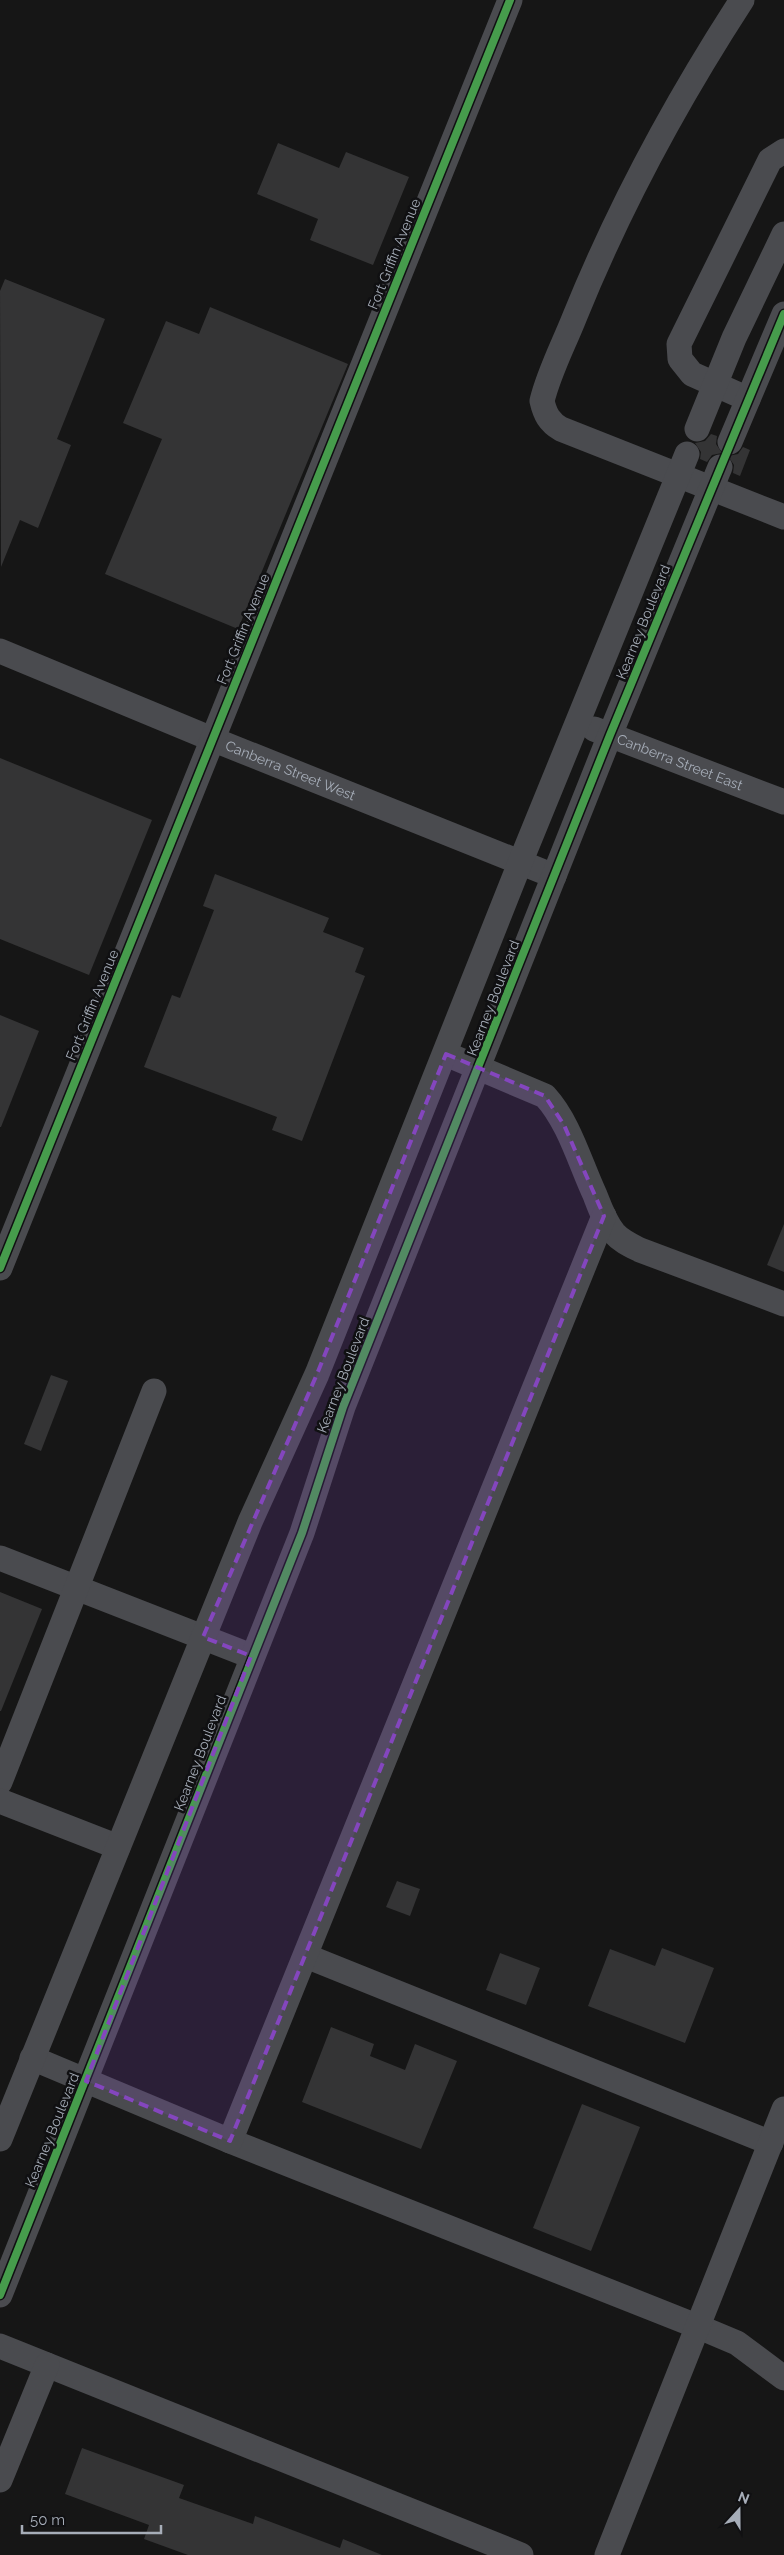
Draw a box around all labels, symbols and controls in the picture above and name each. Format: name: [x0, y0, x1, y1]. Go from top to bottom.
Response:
street label: Fort Griffin Avenue: [364, 196, 424, 312]
street label: Kearney Boulevard: [613, 562, 673, 682]
street label: Fort Griffin Avenue: [213, 571, 273, 687]
street label: Canberra Street East: [615, 731, 745, 793]
street label: Canberra Street West: [223, 737, 358, 804]
street label: Kearney Boulevard: [464, 938, 522, 1058]
street label: Fort Griffin Avenue: [62, 947, 122, 1063]
street label: Kearney Boulevard: [314, 1315, 372, 1435]
street label: Kearney Boulevard: [171, 1693, 229, 1813]
street label: Kearney Boulevard: [22, 2070, 82, 2190]
north arrow: [714, 2485, 764, 2535]
text: N: [736, 2488, 752, 2507]
scale bar: [22, 2502, 161, 2534]
text: 50 m: [30, 2511, 65, 2529]

